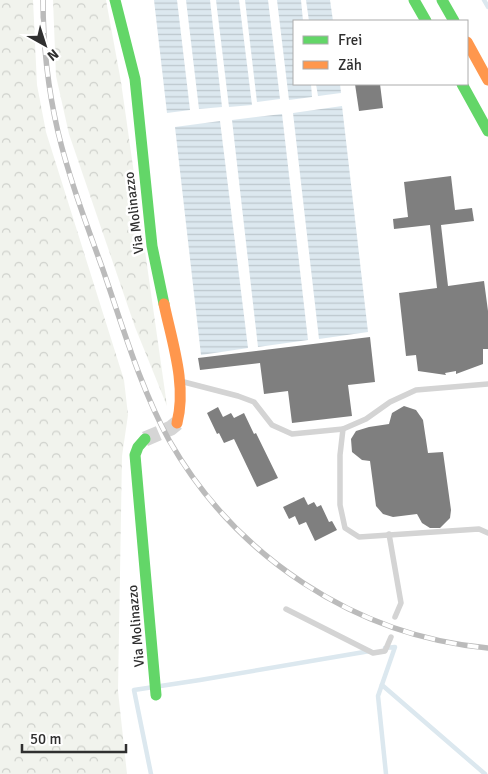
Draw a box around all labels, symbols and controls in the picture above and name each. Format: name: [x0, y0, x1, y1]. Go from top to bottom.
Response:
north arrow: [20, 20, 70, 70]
legend: [293, 20, 468, 85]
text: Frei: [338, 31, 362, 49]
text: N: [44, 45, 62, 64]
text: Zäh: [338, 56, 362, 74]
street label: Via Molinazzo: [121, 171, 147, 255]
street label: Via Molinazzo: [124, 584, 148, 668]
scale bar: [22, 722, 126, 754]
text: 50 m: [30, 730, 61, 748]

